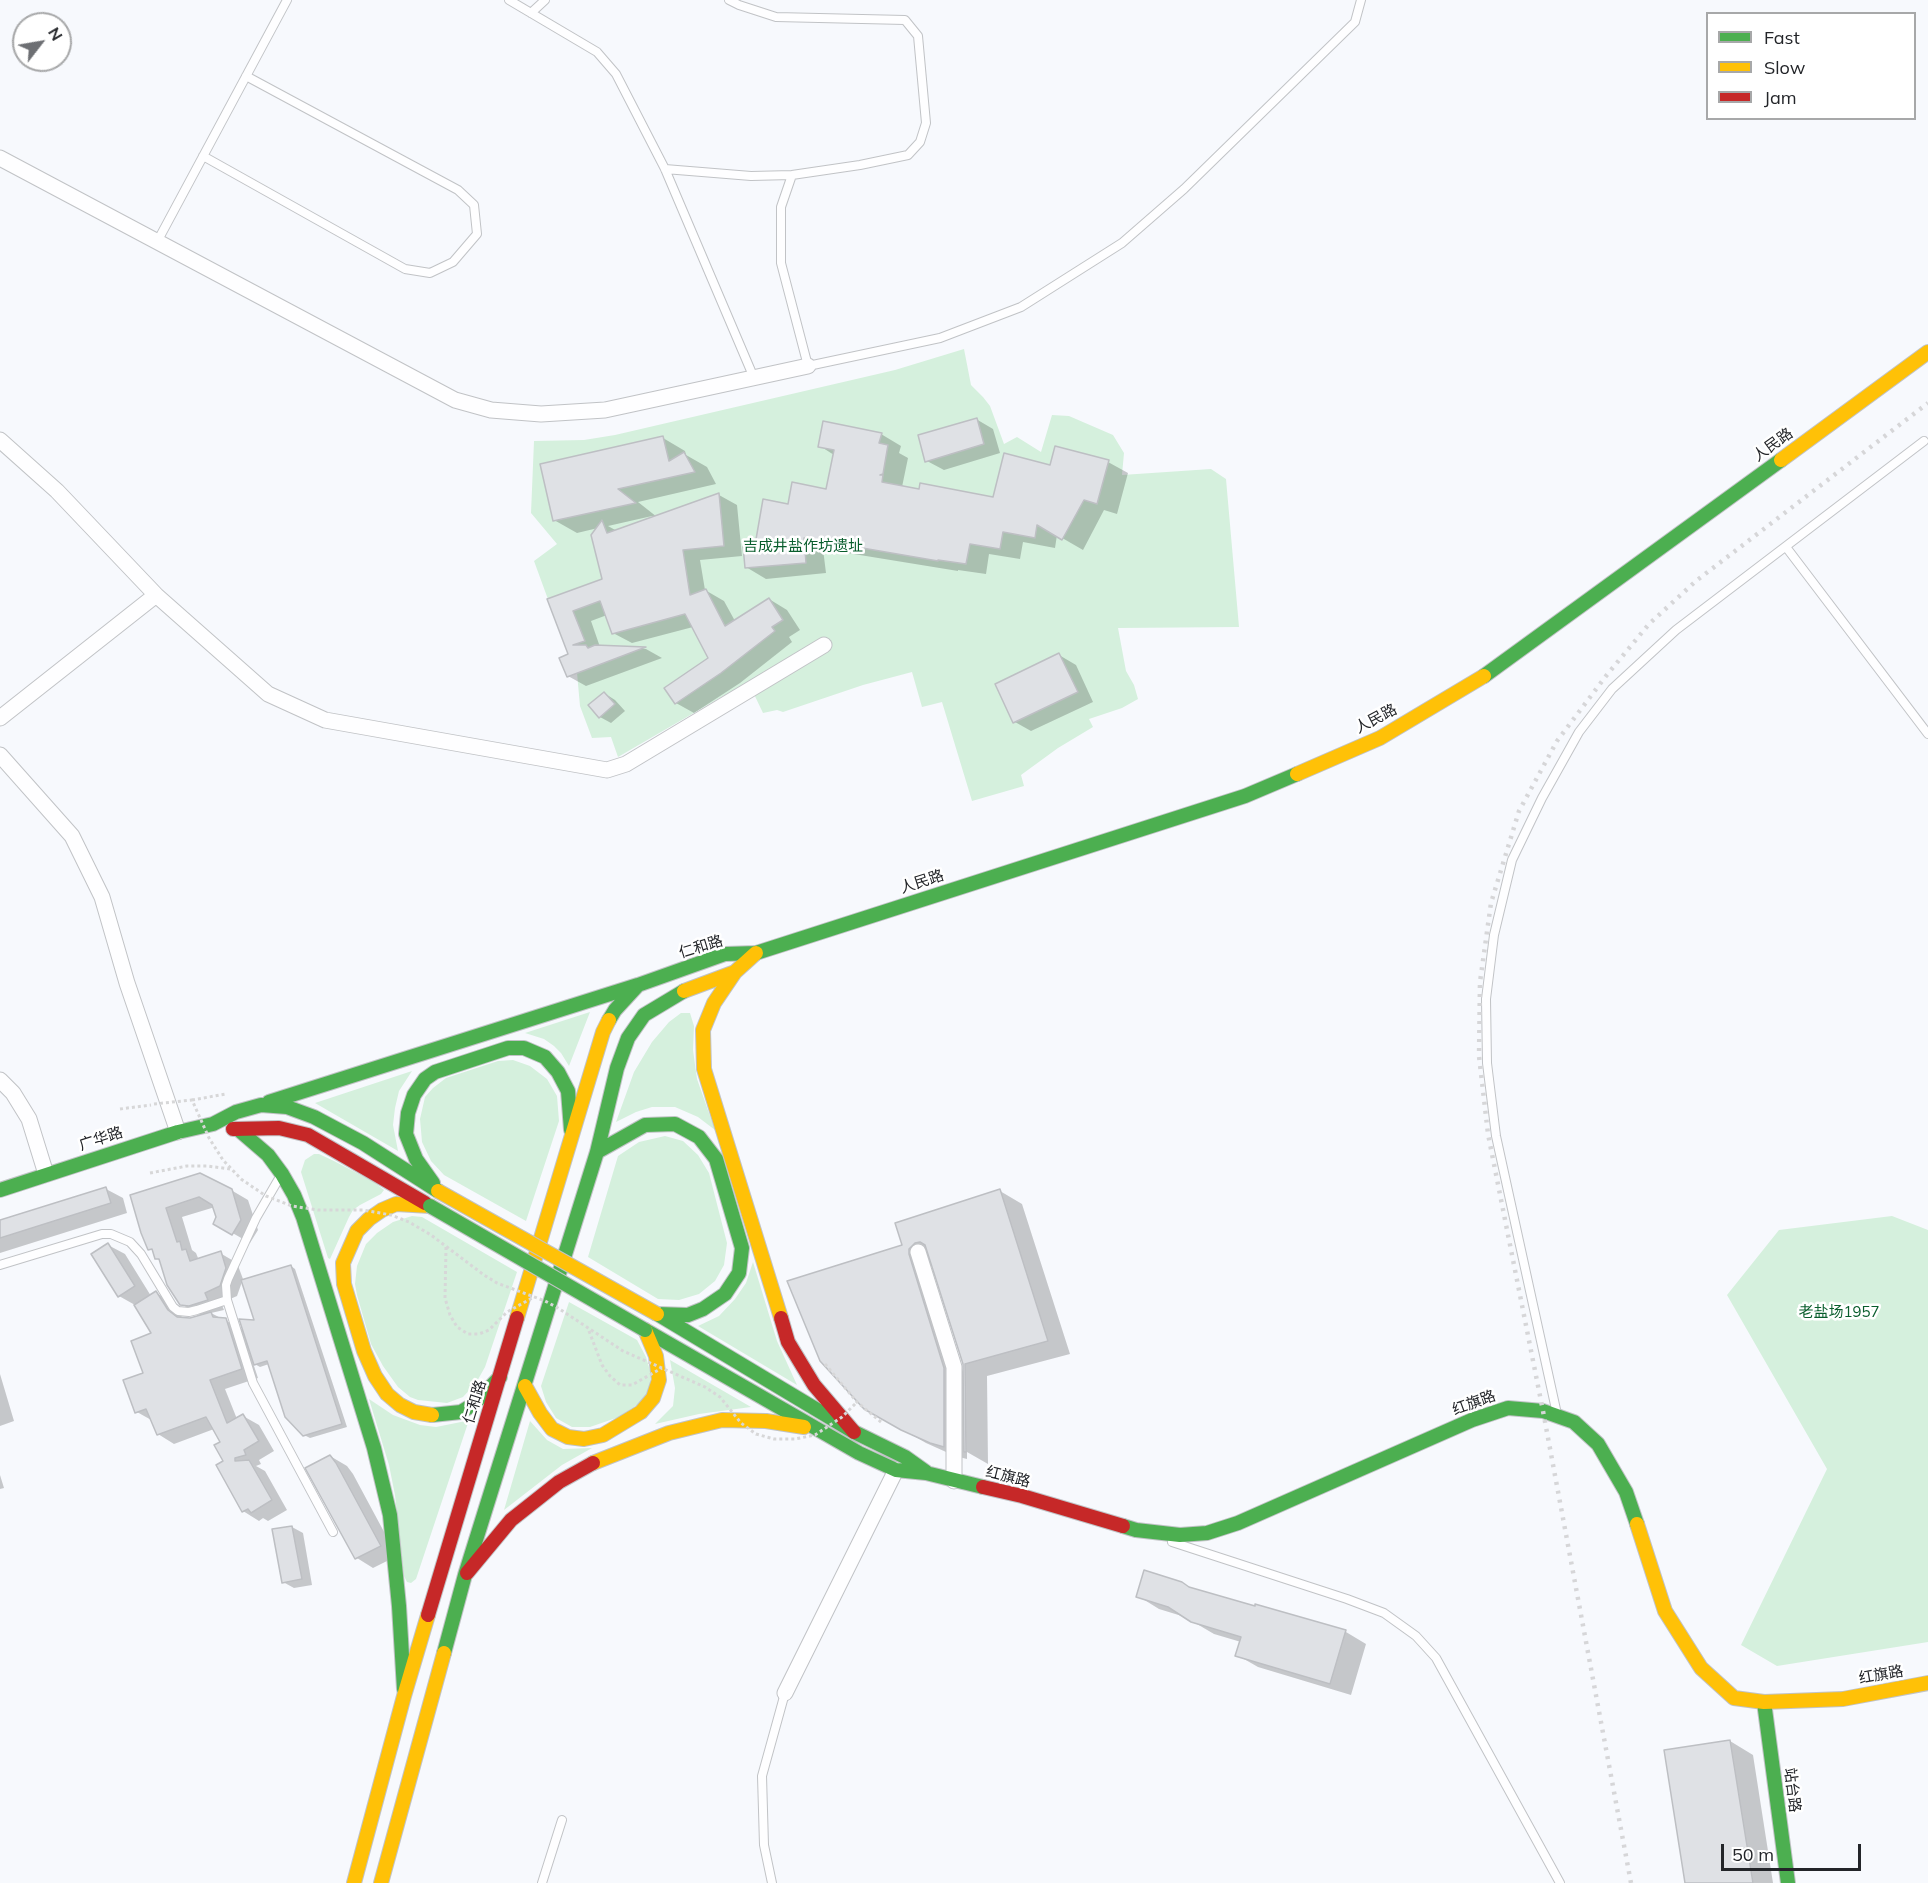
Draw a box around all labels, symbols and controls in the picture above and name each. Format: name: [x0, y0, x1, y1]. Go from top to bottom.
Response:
north arrow: [12, 12, 72, 72]
legend: [1706, 12, 1916, 120]
text: N: [44, 23, 67, 44]
text: Fast: [1764, 26, 1800, 49]
text: Slow: [1764, 56, 1805, 79]
text: Jam: [1764, 86, 1797, 109]
street label: 人民路: [1750, 424, 1796, 466]
park label: 吉成井盐作坊遗址: [743, 537, 863, 555]
street label: 人民路: [1352, 700, 1400, 738]
street label: 人民路: [898, 866, 946, 898]
street label: 仁和路: [677, 932, 725, 962]
street label: 广华路: [77, 1123, 125, 1155]
park label: 老盐场1957: [1799, 1303, 1879, 1321]
street label: 仁和路: [460, 1378, 490, 1426]
street label: 红旗路: [1450, 1387, 1498, 1419]
street label: 红旗路: [984, 1463, 1032, 1491]
street label: 红旗路: [1857, 1662, 1905, 1688]
street label: 站台路: [1780, 1767, 1804, 1813]
scale bar: [1724, 1832, 1864, 1870]
text: 50 m: [1732, 1843, 1774, 1866]

